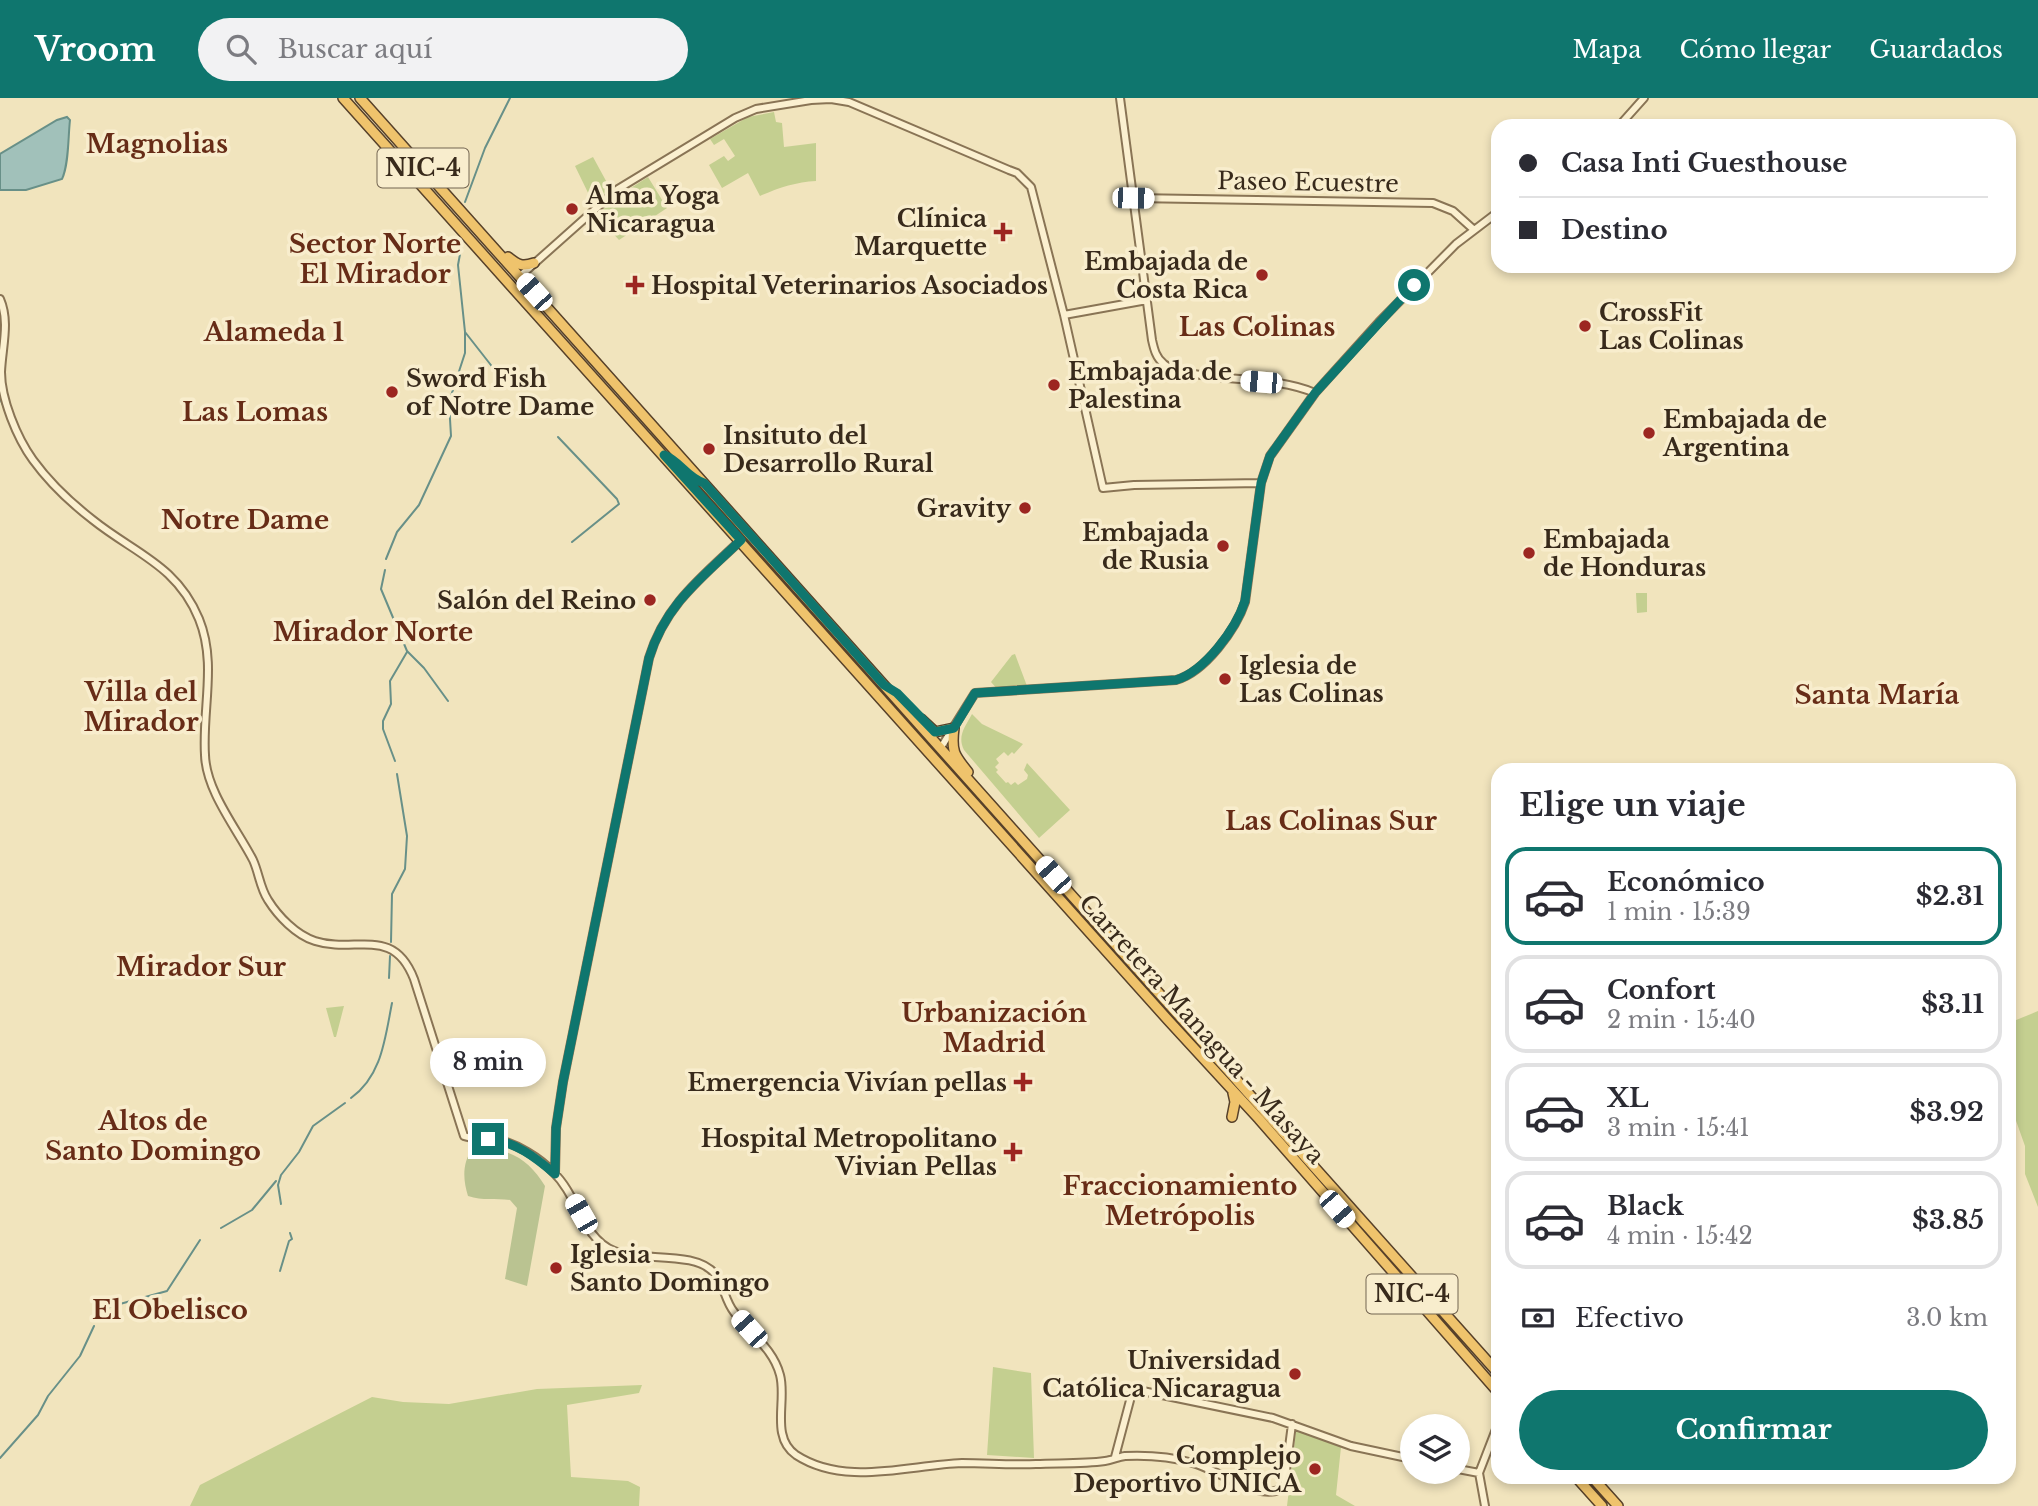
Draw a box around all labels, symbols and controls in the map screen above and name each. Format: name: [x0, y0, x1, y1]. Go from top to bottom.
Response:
search box: [198, 18, 688, 81]
text: Vroom: [35, 29, 156, 70]
icon: search: [222, 30, 260, 68]
text: Buscar aquí: [278, 33, 432, 65]
text: Mapa: [1572, 35, 1641, 64]
text: Cómo llegar: [1679, 35, 1831, 64]
text: Guardados: [1869, 35, 2003, 64]
district label: Magnolias: [86, 128, 228, 160]
text: Casa Inti Guesthouse: [1561, 147, 1848, 179]
road number: NIC-4: [378, 148, 468, 188]
street label: Paseo Ecuestre: [1217, 166, 1399, 198]
place label: Alma Yoga Nicaragua: [585, 181, 720, 238]
car: [1112, 187, 1155, 209]
marker: Alma Yoga Nicaragua: [564, 201, 580, 217]
place label: Clínica Marquette: [854, 204, 987, 261]
text: Destino: [1561, 214, 1668, 246]
marker: Clínica Marquette: [993, 222, 1013, 242]
district label: Sector Norte El Mirador: [289, 228, 461, 290]
place label: Embajada de Costa Rica: [1084, 247, 1248, 304]
marker: Embajada de Costa Rica: [1254, 267, 1270, 283]
car: [513, 269, 556, 315]
route start: [1398, 269, 1430, 301]
place label: Hospital Veterinarios Asociados: [651, 271, 1048, 300]
marker: Hospital Veterinarios Asociados: [625, 275, 645, 295]
place label: CrossFit Las Colinas: [1599, 298, 1744, 355]
district label: Las Colinas: [1179, 311, 1335, 343]
district label: Alameda 1: [203, 316, 344, 348]
marker: CrossFit Las Colinas: [1577, 318, 1593, 334]
place label: Embajada de Palestina: [1068, 357, 1232, 414]
place label: Sword Fish of Notre Dame: [406, 364, 594, 421]
car: [1240, 370, 1283, 394]
marker: Embajada de Palestina: [1046, 377, 1062, 393]
marker: Sword Fish of Notre Dame: [384, 384, 400, 400]
district label: Las Lomas: [182, 396, 328, 428]
place label: Embajada de Argentina: [1662, 405, 1827, 462]
place label: Insituto del Desarrollo Rural: [723, 421, 934, 478]
marker: Embajada de Argentina: [1641, 425, 1657, 441]
marker: Insituto del Desarrollo Rural: [701, 441, 717, 457]
place label: Gravity: [917, 494, 1011, 523]
marker: Gravity: [1017, 500, 1033, 516]
district label: Notre Dame: [161, 504, 329, 536]
place label: Embajada de Rusia: [1082, 518, 1209, 575]
place label: Embajada de Honduras: [1543, 525, 1706, 582]
marker: Embajada de Rusia: [1215, 538, 1231, 554]
marker: Embajada de Honduras: [1521, 545, 1537, 561]
place label: Salón del Reino: [437, 586, 636, 615]
marker: Salón del Reino: [642, 592, 658, 608]
district label: Mirador Norte: [273, 616, 473, 648]
place label: Iglesia de Las Colinas: [1239, 651, 1384, 708]
marker: Iglesia de Las Colinas: [1217, 671, 1233, 687]
district label: Villa del Mirador: [83, 676, 199, 738]
district label: Santa María: [1795, 679, 1959, 711]
text: Elige un viaje: [1519, 785, 1746, 825]
district label: Las Colinas Sur: [1225, 805, 1437, 837]
car: [1032, 852, 1075, 898]
icon: car: [1523, 865, 1586, 928]
text: Económico: [1607, 866, 1765, 898]
text: $2.31: [1916, 880, 1984, 912]
street label: Carretera Managua - Masaya: [1073, 888, 1331, 1170]
text: 1 min · 15:39: [1607, 898, 1751, 926]
district label: Mirador Sur: [116, 951, 286, 983]
icon: car: [1523, 973, 1586, 1036]
text: Confort: [1607, 974, 1716, 1006]
text: $3.11: [1921, 988, 1984, 1020]
district label: Urbanización Madrid: [901, 997, 1087, 1059]
text: 2 min · 15:40: [1607, 1006, 1756, 1034]
callout: 8 min: [430, 1038, 546, 1086]
text: 8 min: [452, 1048, 524, 1076]
place label: Emergencia Vivían pellas: [687, 1068, 1007, 1097]
marker: Emergencia Vivían pellas: [1013, 1072, 1033, 1092]
icon: car: [1523, 1081, 1586, 1144]
text: XL: [1607, 1082, 1649, 1114]
text: $3.92: [1909, 1096, 1984, 1128]
district label: Altos de Santo Domingo: [45, 1105, 261, 1167]
text: 3 min · 15:41: [1607, 1114, 1750, 1142]
route end: [472, 1123, 504, 1155]
place label: Hospital Metropolitano Vivian Pellas: [701, 1124, 997, 1181]
marker: Hospital Metropolitano Vivian Pellas: [1003, 1142, 1023, 1162]
district label: Fraccionamiento Metrópolis: [1063, 1170, 1297, 1232]
car: [1316, 1186, 1359, 1232]
icon: car: [1523, 1189, 1586, 1252]
text: Black: [1607, 1190, 1684, 1222]
car: [562, 1191, 601, 1237]
text: $3.85: [1912, 1204, 1984, 1236]
text: 4 min · 15:42: [1607, 1222, 1753, 1250]
place label: Iglesia Santo Domingo: [570, 1240, 769, 1297]
marker: Iglesia Santo Domingo: [548, 1260, 564, 1276]
road number: NIC-4: [1366, 1274, 1458, 1314]
district label: El Obelisco: [92, 1294, 248, 1326]
icon: cash: [1519, 1299, 1557, 1337]
text: Efectivo: [1575, 1302, 1684, 1334]
text: 3.0 km: [1906, 1304, 1988, 1332]
car: [728, 1306, 771, 1352]
place label: Universidad Católica Nicaragua: [1042, 1346, 1281, 1403]
marker: Universidad Católica Nicaragua: [1287, 1366, 1303, 1382]
button: Confirmar: [1519, 1390, 1988, 1470]
map controls: [1400, 1414, 1470, 1484]
button: layers: [1400, 1414, 1470, 1484]
place label: Complejo Deportivo UNICA: [1073, 1441, 1303, 1498]
marker: Complejo Deportivo UNICA: [1307, 1461, 1323, 1477]

